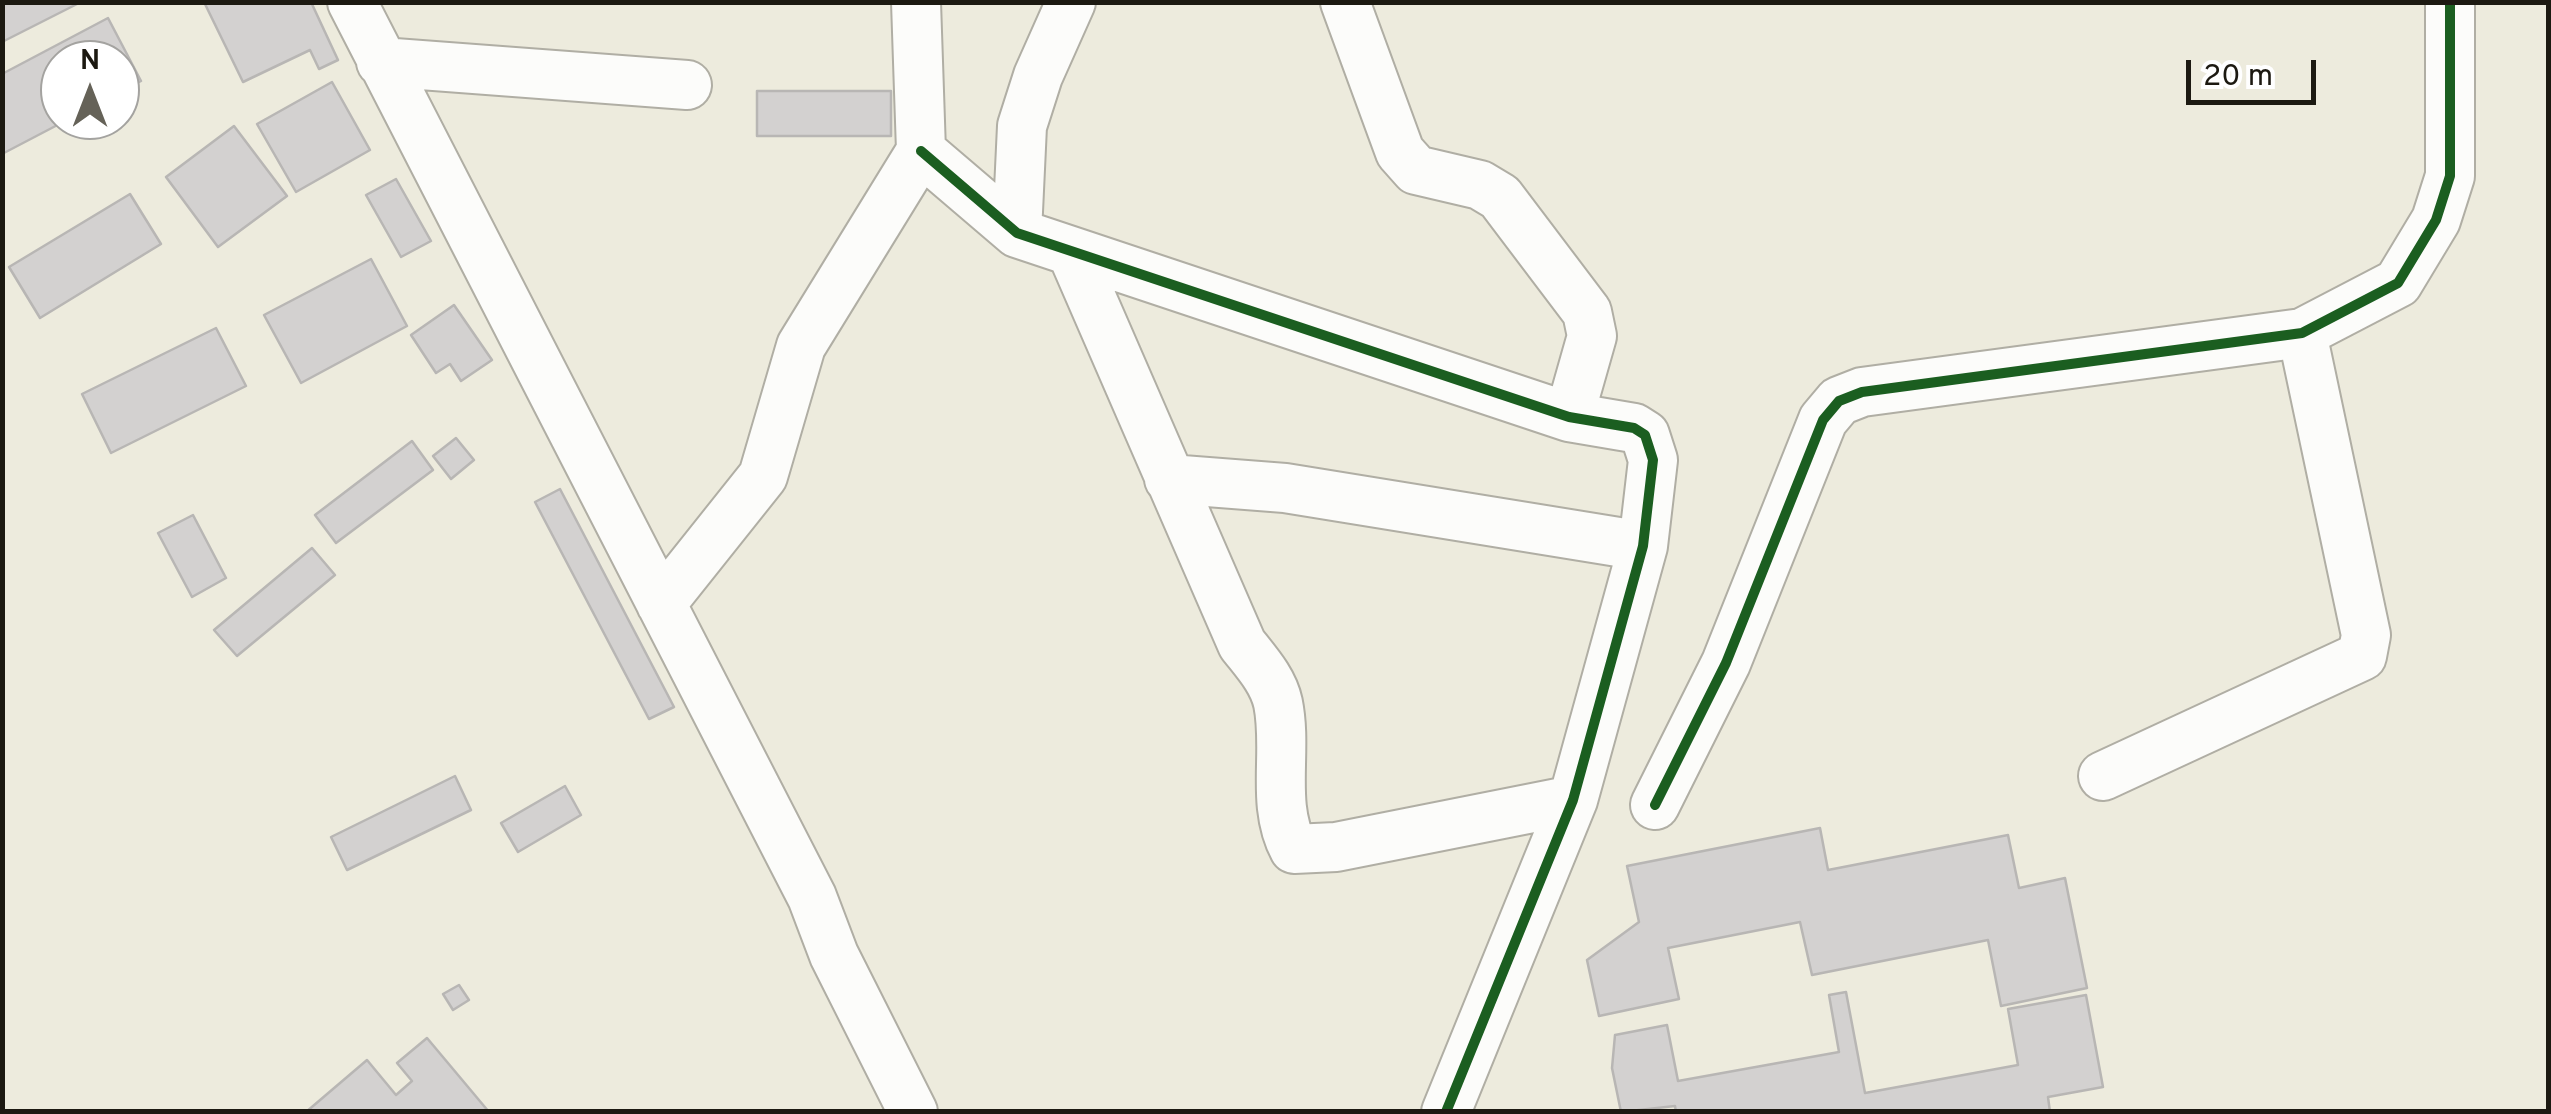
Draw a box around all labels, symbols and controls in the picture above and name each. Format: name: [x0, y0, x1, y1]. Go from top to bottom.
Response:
north arrow: [40, 40, 140, 140]
scale bar: [2191, 40, 2321, 102]
text: N: [80, 44, 100, 80]
text: 20 m: [2203, 59, 2273, 96]

